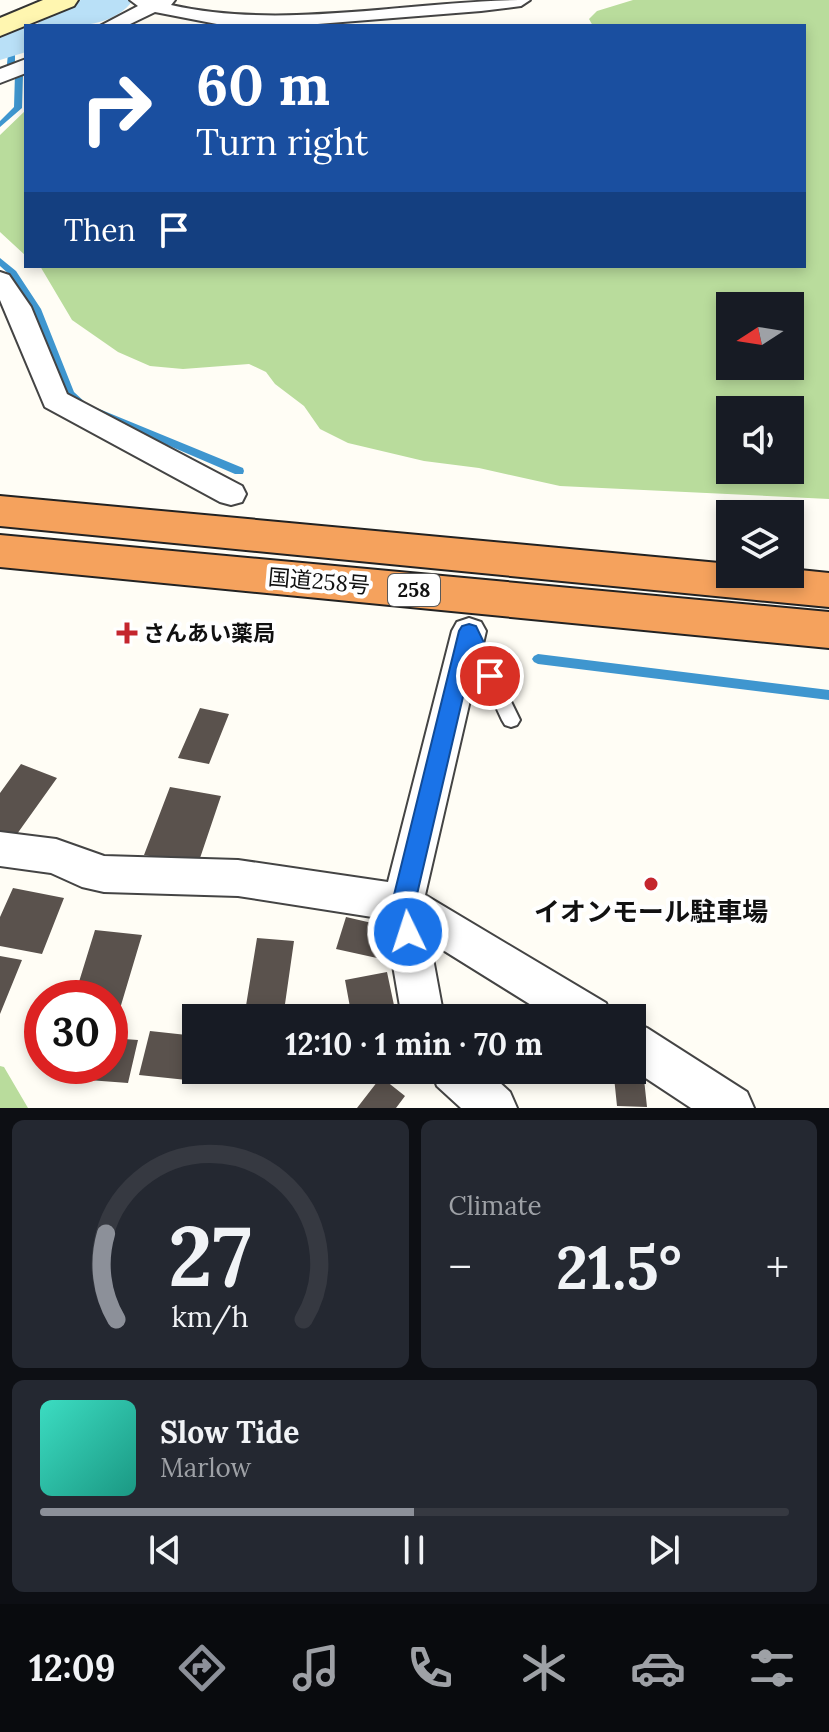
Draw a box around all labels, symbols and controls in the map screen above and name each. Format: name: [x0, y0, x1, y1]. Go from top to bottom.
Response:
text: 60 m: [196, 49, 330, 120]
icon: right: [64, 56, 168, 160]
text: Turn right: [196, 119, 369, 165]
icon: arrive: [152, 208, 196, 252]
text: Then: [64, 211, 136, 249]
north arrow: [716, 292, 804, 380]
map controls: [716, 292, 804, 588]
button: sound: [716, 396, 804, 484]
button: layers: [716, 500, 804, 588]
street label: 国道258号: [267, 563, 371, 599]
road number: 258: [388, 574, 440, 606]
place label: さんあい薬局: [143, 619, 275, 647]
marker: さんあい薬局: [118, 624, 136, 642]
pin: [456, 642, 524, 710]
icon: arrive: [468, 654, 512, 698]
marker: イオンモール駐車場: [642, 875, 660, 893]
position arrow: [366, 890, 450, 974]
place label: イオンモール駐車場: [534, 895, 768, 928]
speed limit sign: 30: [24, 980, 128, 1084]
text: 12:10 · 1 min · 70 m: [285, 1025, 543, 1063]
text: Climate: [449, 1189, 542, 1222]
text: 27: [169, 1202, 252, 1309]
text: 21.5°: [556, 1229, 682, 1305]
text: −: [449, 1239, 472, 1295]
text: +: [766, 1239, 789, 1295]
text: km/h: [172, 1298, 249, 1335]
text: Slow Tide: [160, 1413, 299, 1451]
text: Marlow: [160, 1451, 251, 1484]
icon: previous: [143, 1528, 187, 1572]
icon: pause: [392, 1528, 436, 1572]
icon: next: [642, 1528, 686, 1572]
icon: directions: [174, 1640, 230, 1696]
icon: music: [288, 1640, 344, 1696]
icon: phone: [402, 1640, 458, 1696]
icon: climate: [516, 1640, 572, 1696]
icon: car: [630, 1640, 686, 1696]
icon: filters: [744, 1640, 800, 1696]
text: 12:09: [29, 1645, 115, 1691]

